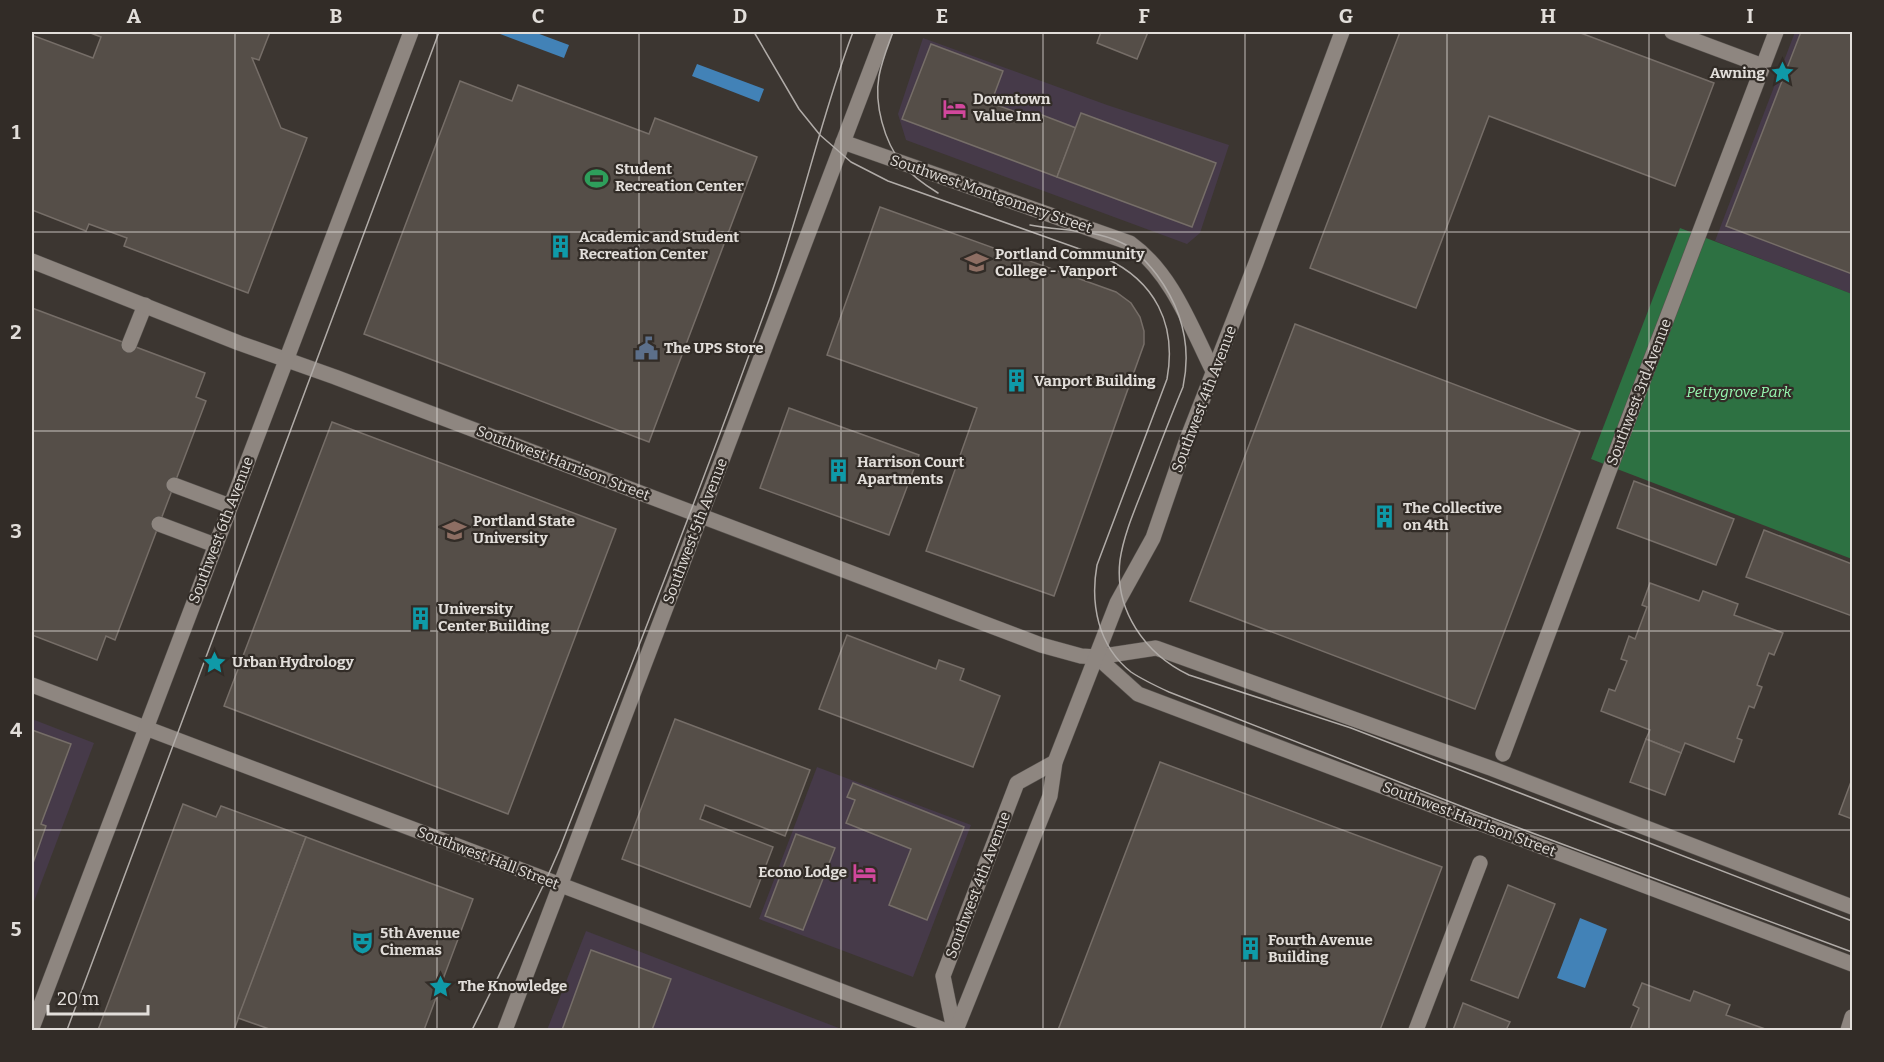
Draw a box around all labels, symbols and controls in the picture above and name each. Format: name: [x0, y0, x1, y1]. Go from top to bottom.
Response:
text: A: [127, 4, 142, 28]
text: B: [330, 4, 343, 28]
text: C: [532, 4, 544, 28]
text: D: [733, 4, 747, 28]
text: E: [936, 4, 948, 28]
text: F: [1138, 4, 1150, 28]
text: G: [1339, 4, 1353, 28]
text: H: [1540, 4, 1556, 28]
text: I: [1746, 4, 1754, 28]
place icon: Awning: [1770, 60, 1796, 86]
place label: Awning: [1710, 64, 1765, 82]
place label: Downtown Value Inn: [973, 90, 1051, 125]
hotel icon: Downtown Value Inn: [942, 95, 968, 121]
text: 1: [12, 120, 21, 144]
street label: Southwest Montgomery Street: [888, 151, 1095, 237]
place label: Student Recreation Center: [615, 160, 744, 195]
sports icon: Student Recreation Center: [584, 165, 610, 191]
place label: Academic and Student Recreation Center: [579, 228, 739, 263]
building icon: Academic and Student Recreation Center: [548, 233, 574, 259]
place label: Portland Community College - Vanport: [995, 245, 1145, 280]
school or university icon: Portland Community College - Vanport: [964, 250, 990, 276]
street label: Southwest 3rd Avenue: [1603, 316, 1675, 468]
text: 2: [10, 320, 22, 344]
street label: Southwest 4th Avenue: [1168, 323, 1240, 475]
public building icon: The UPS Store: [633, 335, 659, 361]
place label: The UPS Store: [664, 339, 764, 357]
building icon: Vanport Building: [1003, 368, 1029, 394]
place label: Vanport Building: [1034, 372, 1156, 390]
park label: Pettygrove Park: [1686, 383, 1793, 401]
street label: Southwest Harrison Street: [474, 422, 653, 505]
place label: Harrison Court Apartments: [857, 453, 964, 488]
street label: Southwest 6th Avenue: [185, 454, 257, 606]
street label: Southwest 5th Avenue: [659, 455, 731, 607]
building icon: Harrison Court Apartments: [826, 458, 852, 484]
place label: The Collective on 4th: [1403, 499, 1502, 534]
building icon: The Collective on 4th: [1372, 504, 1398, 530]
place label: Portland State University: [473, 512, 575, 547]
school or university icon: Portland State University: [442, 517, 468, 543]
text: 3: [10, 519, 22, 543]
place label: University Center Building: [438, 600, 550, 635]
building icon: University Center Building: [407, 605, 433, 631]
place icon: Urban Hydrology: [201, 649, 227, 675]
place label: Urban Hydrology: [232, 653, 354, 671]
text: 4: [10, 718, 22, 742]
street label: Southwest Harrison Street: [1380, 778, 1559, 861]
street label: Southwest 4th Avenue: [942, 809, 1014, 961]
street label: Southwest Hall Street: [415, 823, 562, 894]
hotel icon: Econo Lodge: [852, 859, 878, 885]
place label: Econo Lodge: [758, 863, 847, 881]
text: 5: [11, 917, 22, 941]
place label: 5th Avenue Cinemas: [380, 924, 460, 959]
theatre icon: 5th Avenue Cinemas: [349, 929, 375, 955]
place label: Fourth Avenue Building: [1268, 931, 1373, 966]
building icon: Fourth Avenue Building: [1237, 936, 1263, 962]
place icon: The Knowledge: [427, 973, 453, 999]
place label: The Knowledge: [458, 977, 567, 995]
scale bar: [48, 978, 148, 1016]
text: 20 m: [57, 988, 99, 1010]

